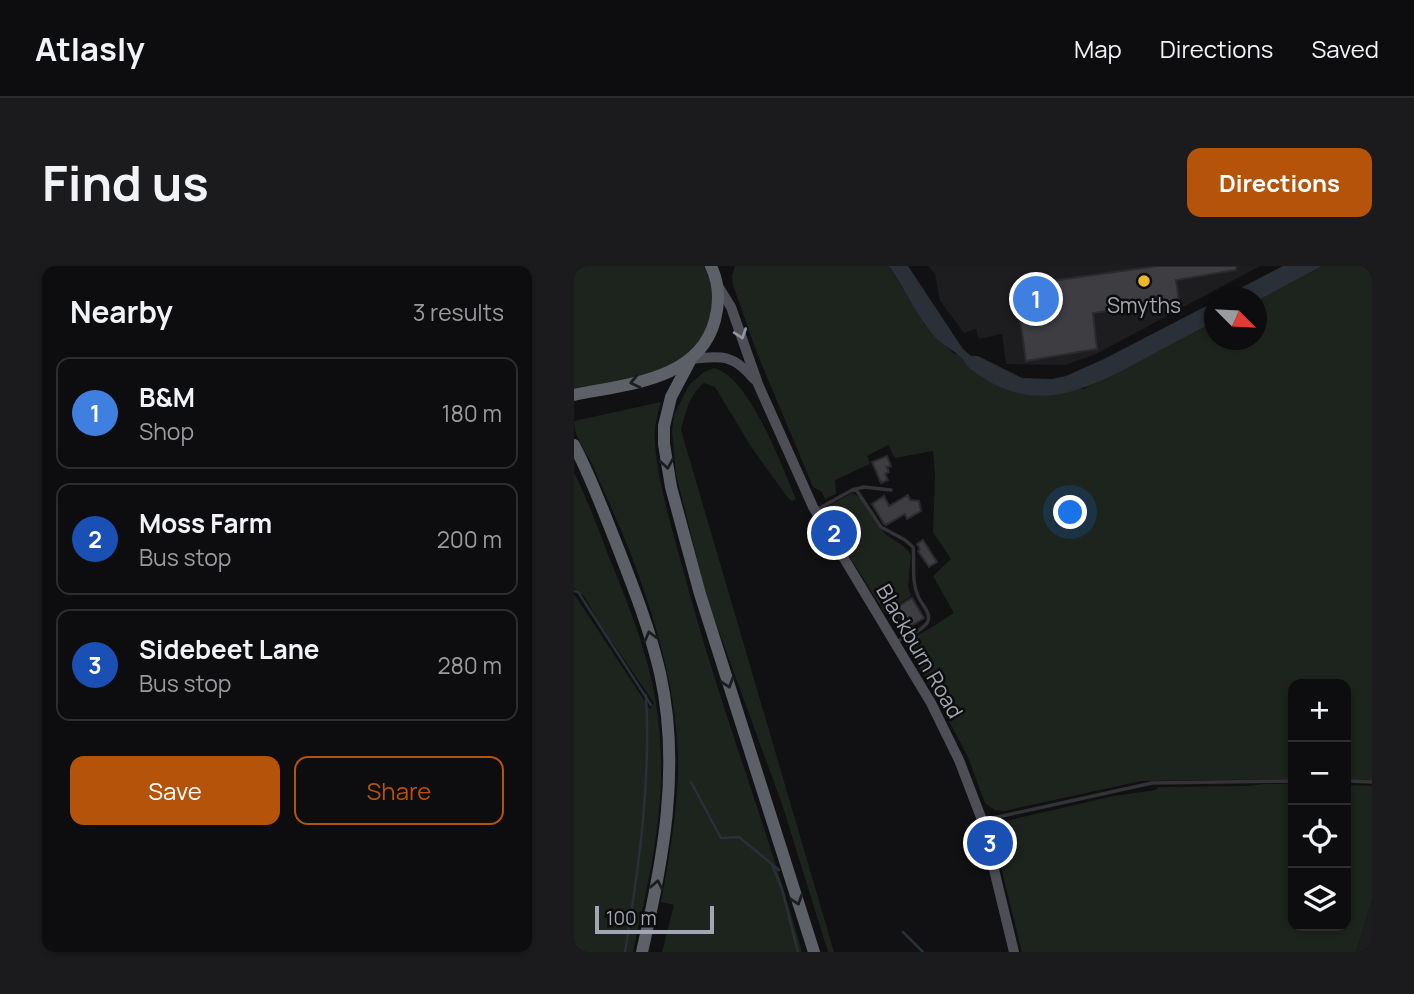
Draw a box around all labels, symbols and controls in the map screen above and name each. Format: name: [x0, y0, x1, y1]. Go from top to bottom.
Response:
text: Atlasly: [35, 26, 145, 71]
text: Map: [1074, 32, 1122, 65]
text: Directions: [1160, 32, 1273, 65]
text: Saved: [1311, 32, 1379, 65]
button: Directions: [1187, 148, 1372, 217]
text: Find us: [42, 149, 209, 216]
pin: 1: [1013, 273, 1059, 325]
marker: Smyths: [1136, 273, 1152, 289]
north arrow: [1204, 287, 1267, 350]
text: Nearby: [70, 291, 173, 332]
place label: Smyths: [1107, 291, 1181, 319]
text: 3 results: [413, 296, 504, 328]
one-way arrow: [733, 327, 747, 339]
one-way arrow: [629, 374, 641, 388]
text: B&M: [139, 379, 195, 415]
text: 1: [90, 397, 100, 429]
text: 180 m: [442, 397, 502, 429]
text: Shop: [139, 415, 194, 447]
one-way arrow: [659, 459, 674, 470]
your location: [1053, 495, 1087, 529]
text: Moss Farm: [139, 505, 272, 541]
pin: 2: [811, 507, 857, 559]
text: 2: [88, 523, 102, 555]
text: 200 m: [437, 523, 502, 555]
text: Bus stop: [139, 541, 231, 573]
street label: Blackburn Road: [870, 579, 970, 723]
one-way arrow: [644, 630, 659, 642]
text: Sidebeet Lane: [139, 631, 319, 667]
text: 3: [88, 649, 102, 681]
text: 280 m: [437, 649, 502, 681]
text: Bus stop: [139, 667, 231, 699]
one-way arrow: [720, 677, 735, 689]
map controls: [1288, 679, 1351, 931]
button: +: [1288, 679, 1351, 742]
button: −: [1288, 742, 1351, 805]
button: Save: [70, 756, 280, 825]
button: Share: [294, 756, 504, 825]
button: locate: [1288, 805, 1351, 868]
pin: 3: [967, 817, 1013, 869]
button: layers: [1288, 868, 1351, 931]
one-way arrow: [648, 879, 663, 891]
one-way arrow: [789, 894, 804, 906]
scale bar: [595, 903, 714, 935]
text: 100 m: [606, 905, 657, 931]

